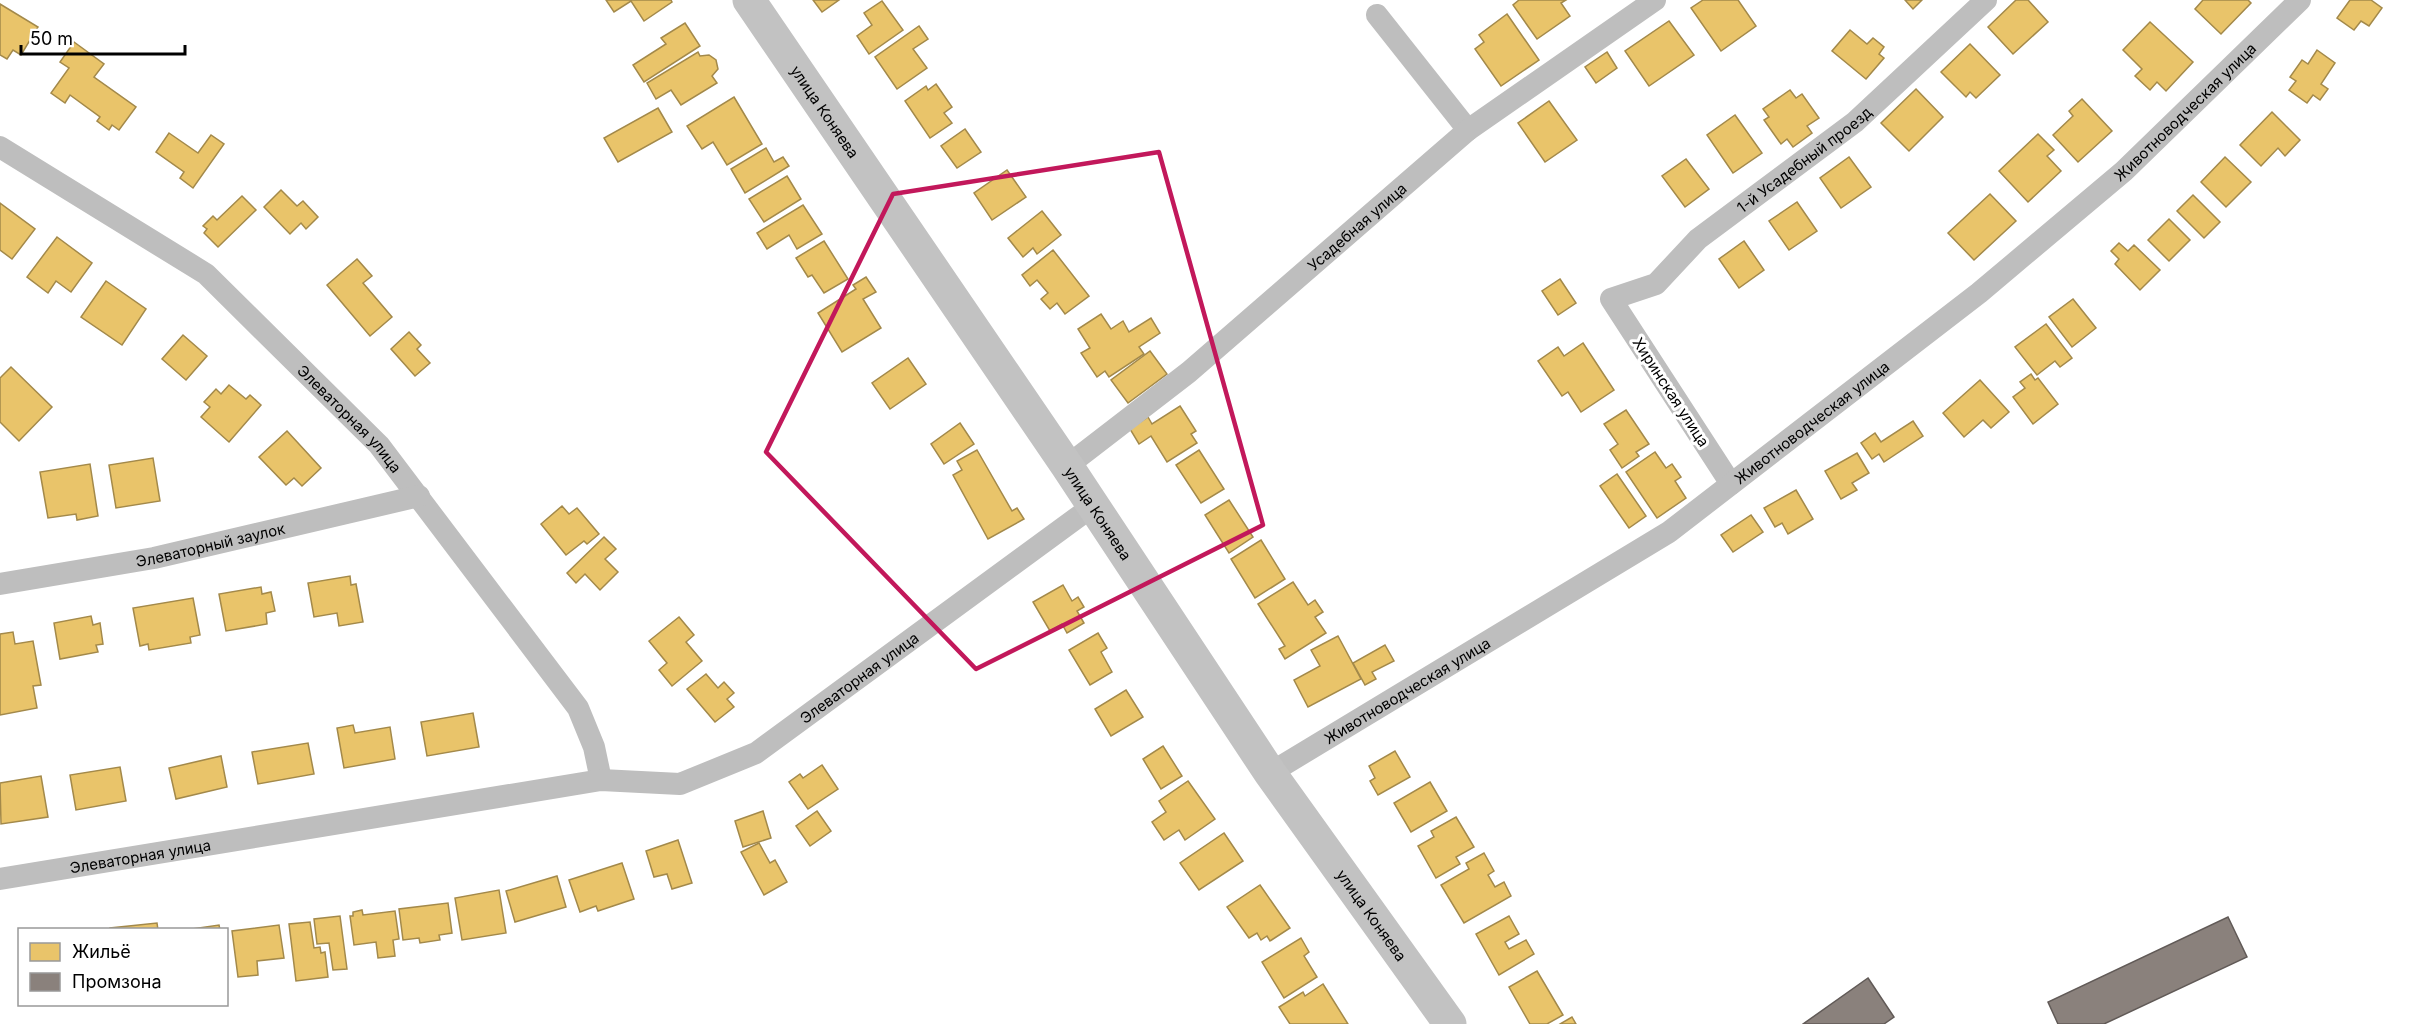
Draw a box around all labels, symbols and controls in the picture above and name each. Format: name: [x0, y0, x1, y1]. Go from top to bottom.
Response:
scale bar: [21, 18, 184, 56]
text: 50 m: [30, 28, 73, 49]
street label: Животноводческая улица: [2110, 39, 2260, 185]
street label: улица Коняева: [787, 61, 863, 162]
street label: 1-й Усадебный проезд: [1733, 102, 1875, 217]
street label: Усадебная улица: [1303, 178, 1410, 275]
street label: Хиринская улица: [1629, 334, 1713, 450]
street label: Животноводческая улица: [1730, 356, 1893, 488]
street label: Элеваторная улица: [294, 360, 406, 476]
street label: улица Коняева: [1061, 463, 1136, 564]
street label: Элеваторный заулок: [134, 518, 287, 570]
street label: Элеваторная улица: [796, 628, 922, 727]
street label: Животноводческая улица: [1320, 633, 1493, 748]
street label: Элеваторная улица: [68, 835, 212, 877]
street label: улица Коняева: [1333, 866, 1411, 965]
legend: [18, 928, 228, 1006]
text: Жильё: [72, 941, 131, 962]
text: Промзона: [72, 971, 162, 992]

